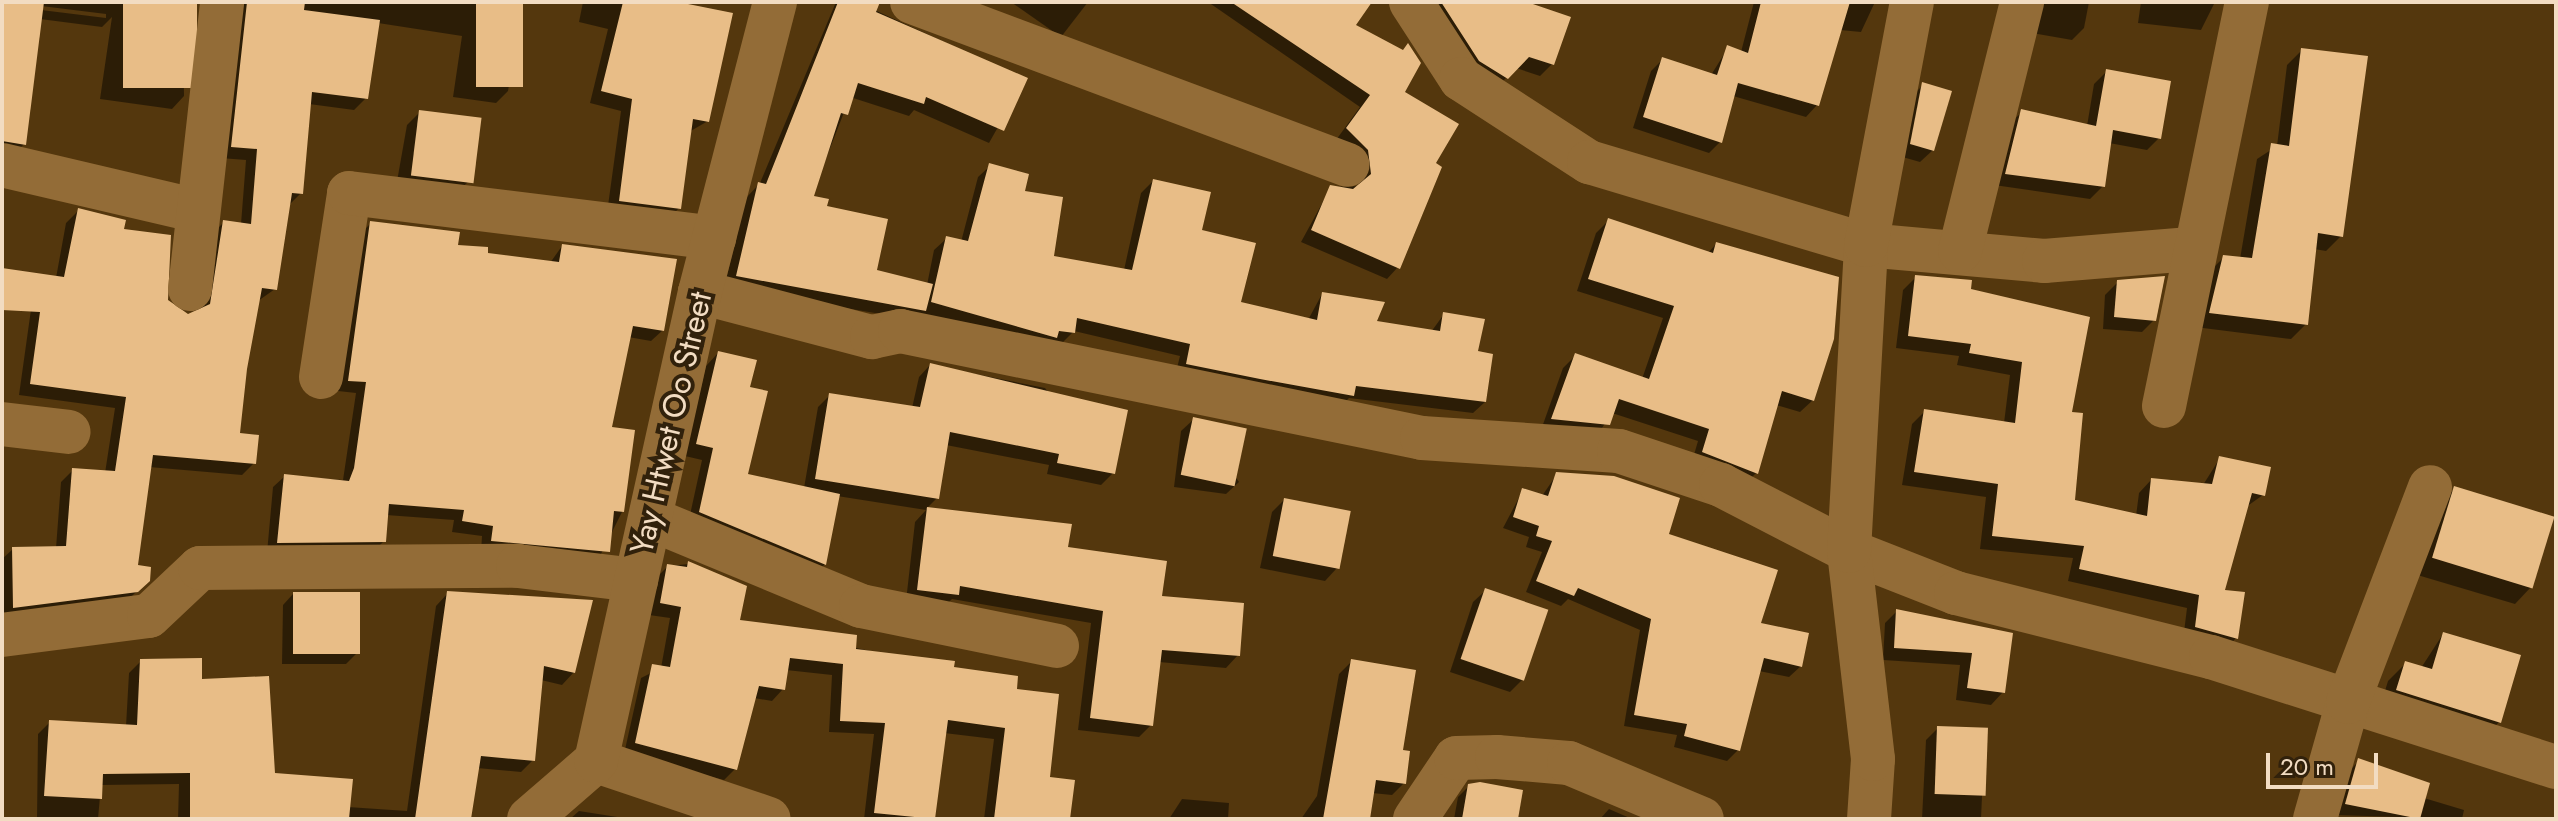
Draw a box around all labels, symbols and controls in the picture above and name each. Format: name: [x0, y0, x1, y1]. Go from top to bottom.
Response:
street label: Yay Htwet Oo Street: [622, 288, 720, 558]
scale bar: [2270, 737, 2382, 787]
text: 20 m: [2280, 749, 2334, 784]

